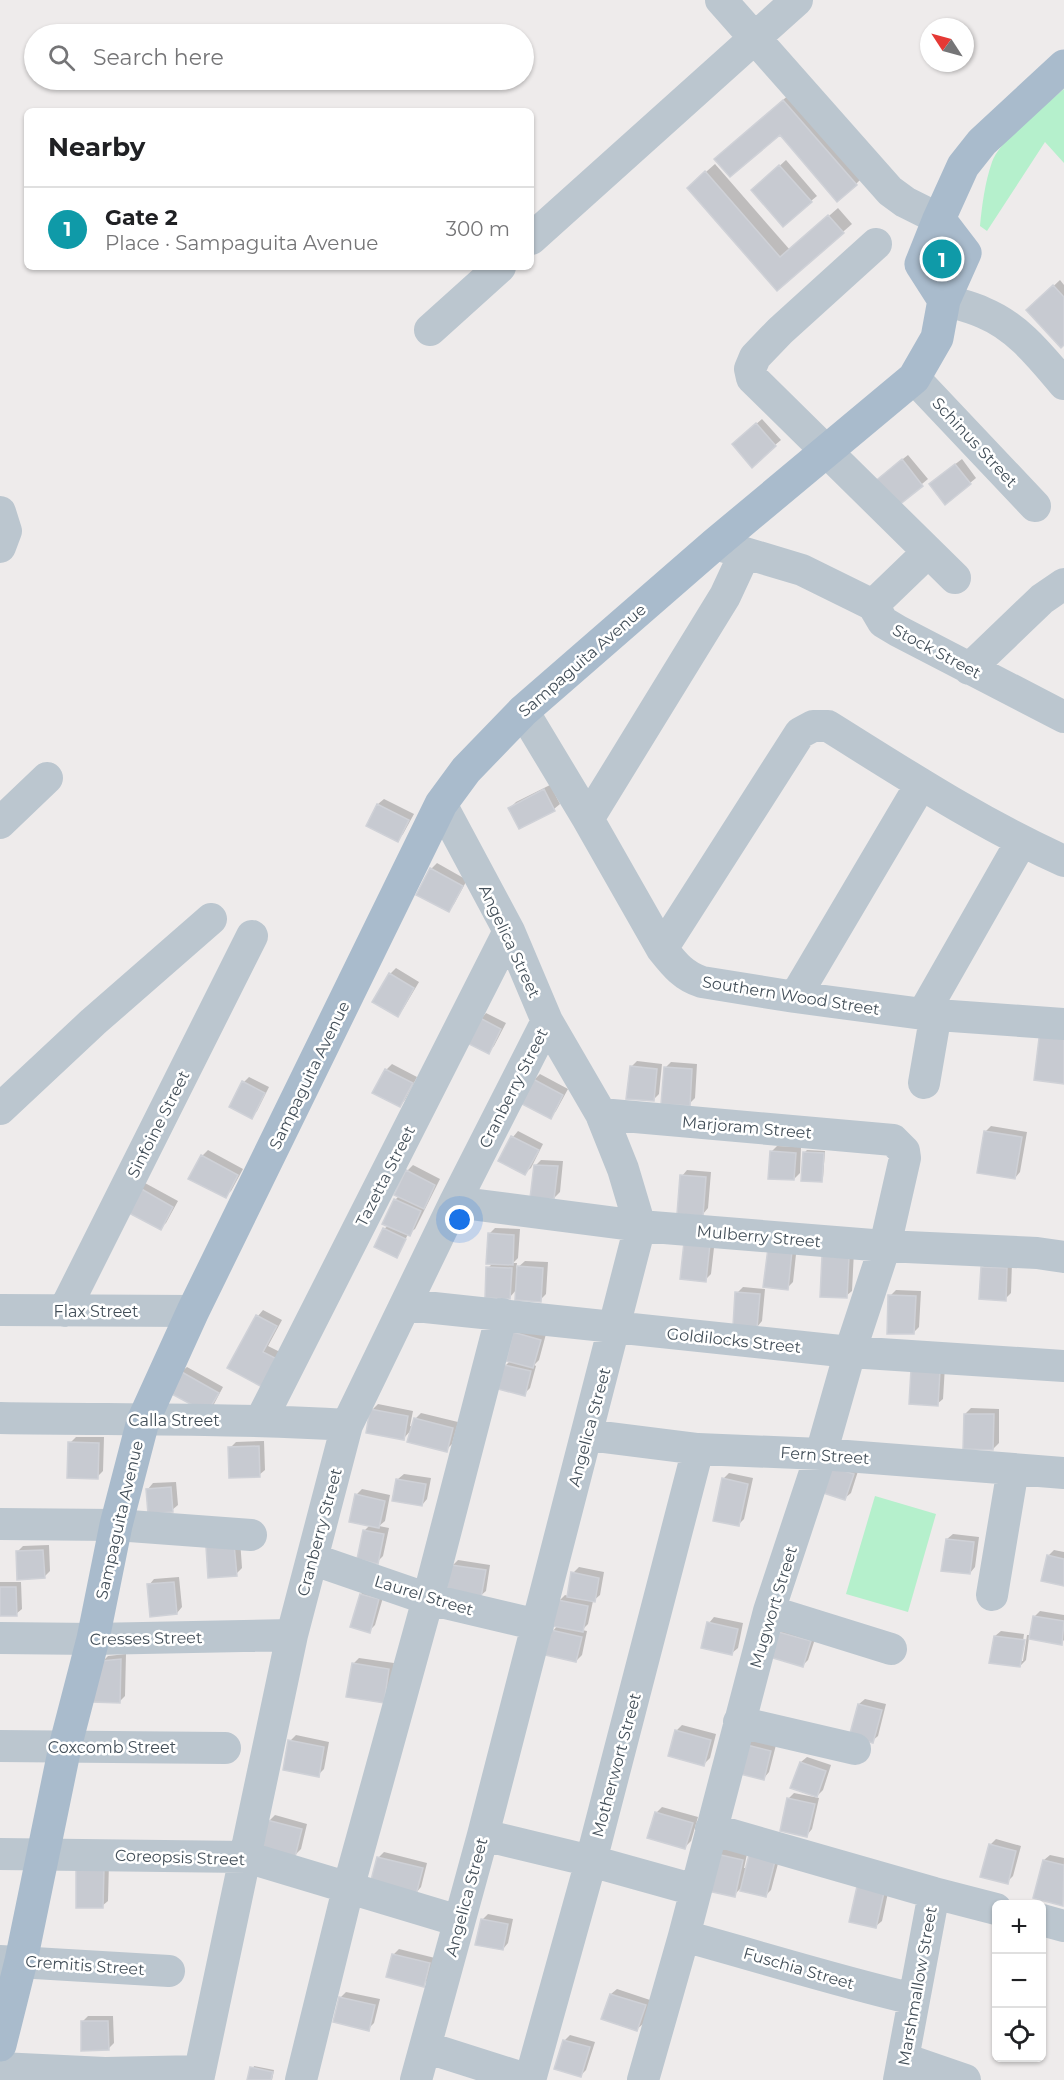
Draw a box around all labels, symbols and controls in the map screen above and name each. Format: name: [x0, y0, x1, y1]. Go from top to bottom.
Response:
north arrow: [920, 18, 974, 72]
search box: [24, 24, 534, 90]
icon: search: [45, 41, 78, 74]
text: Search here: [93, 44, 224, 71]
text: Nearby: [48, 131, 145, 163]
text: Gate 2: [105, 204, 178, 231]
text: 1: [64, 217, 71, 241]
text: 300 m: [446, 217, 510, 241]
text: Place · Sampaguita Avenue: [105, 231, 378, 255]
pin: 1: [922, 236, 962, 282]
street label: Schinus Street: [928, 394, 1021, 492]
street label: Sampaguita Avenue: [515, 600, 650, 721]
street label: Stock Street: [889, 620, 985, 683]
street label: Angelica Street: [475, 882, 544, 1001]
street label: Southern Wood Street: [701, 972, 881, 1019]
street label: Sampaguita Avenue: [265, 998, 354, 1152]
street label: Cranberry Street: [475, 1025, 552, 1151]
street label: Sinfoine Street: [123, 1067, 194, 1181]
street label: Marjoram Street: [681, 1112, 813, 1143]
street label: Tazetta Street: [352, 1122, 419, 1230]
your location: [445, 1205, 474, 1234]
street label: Mulberry Street: [696, 1222, 822, 1251]
street label: Flax Street: [54, 1302, 139, 1321]
street label: Goldilocks Street: [666, 1324, 802, 1357]
street label: Angelica Street: [564, 1365, 615, 1489]
street label: Calla Street: [128, 1411, 220, 1430]
street label: Sampaguita Avenue: [92, 1439, 147, 1601]
street label: Fern Street: [780, 1443, 871, 1468]
street label: Cranberry Street: [293, 1466, 346, 1598]
street label: Mugwort Street: [746, 1543, 801, 1670]
street label: Laurel Street: [372, 1571, 476, 1620]
street label: Cresses Street: [89, 1628, 203, 1649]
street label: Motherwort Street: [588, 1690, 645, 1839]
street label: Coxcomb Street: [48, 1738, 177, 1757]
street label: Angelica Street: [441, 1835, 492, 1959]
street label: Coreopsis Street: [115, 1846, 246, 1869]
map controls: [992, 1900, 1046, 2062]
button: +: [992, 1900, 1046, 1954]
street label: Marshmallow Street: [894, 1905, 941, 2067]
street label: Fuschia Street: [741, 1944, 857, 1994]
street label: Cremitis Street: [25, 1952, 146, 1979]
button: −: [992, 1954, 1046, 2008]
button: locate: [992, 2008, 1046, 2062]

